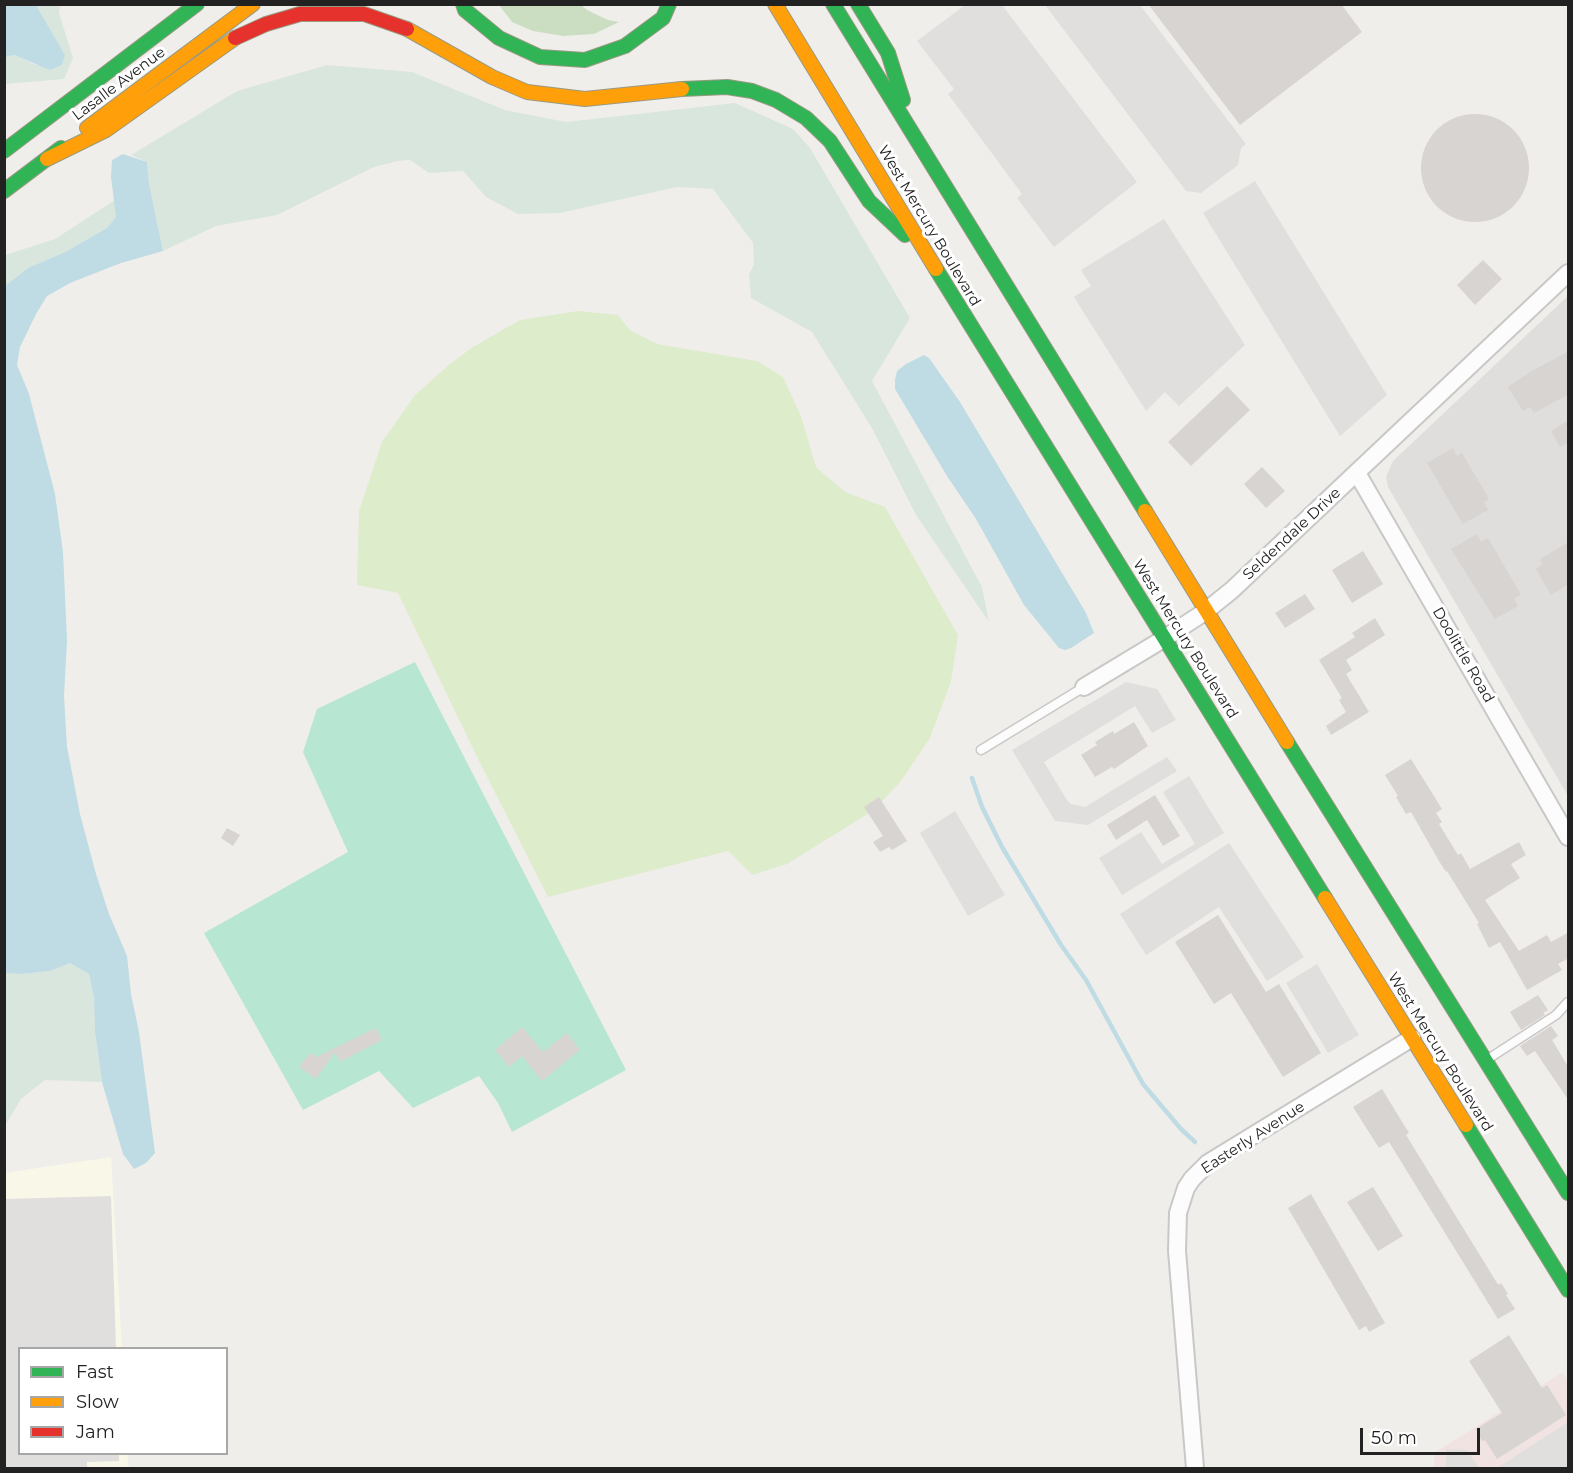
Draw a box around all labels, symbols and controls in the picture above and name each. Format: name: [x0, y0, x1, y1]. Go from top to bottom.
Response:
street label: Lasalle Avenue: [69, 43, 169, 125]
street label: West Mercury Boulevard: [874, 142, 984, 310]
street label: Seldendale Drive: [1239, 484, 1345, 584]
street label: West Mercury Boulevard: [1129, 556, 1241, 722]
street label: Doolittle Road: [1428, 604, 1498, 706]
street label: West Mercury Boulevard: [1384, 969, 1496, 1135]
street label: Easterly Avenue: [1198, 1098, 1308, 1178]
legend: [18, 1347, 228, 1455]
text: Fast: [76, 1361, 114, 1383]
text: Slow: [76, 1391, 119, 1413]
scale bar: [1363, 1416, 1483, 1454]
text: Jam: [76, 1421, 115, 1443]
text: 50 m: [1371, 1427, 1417, 1449]

